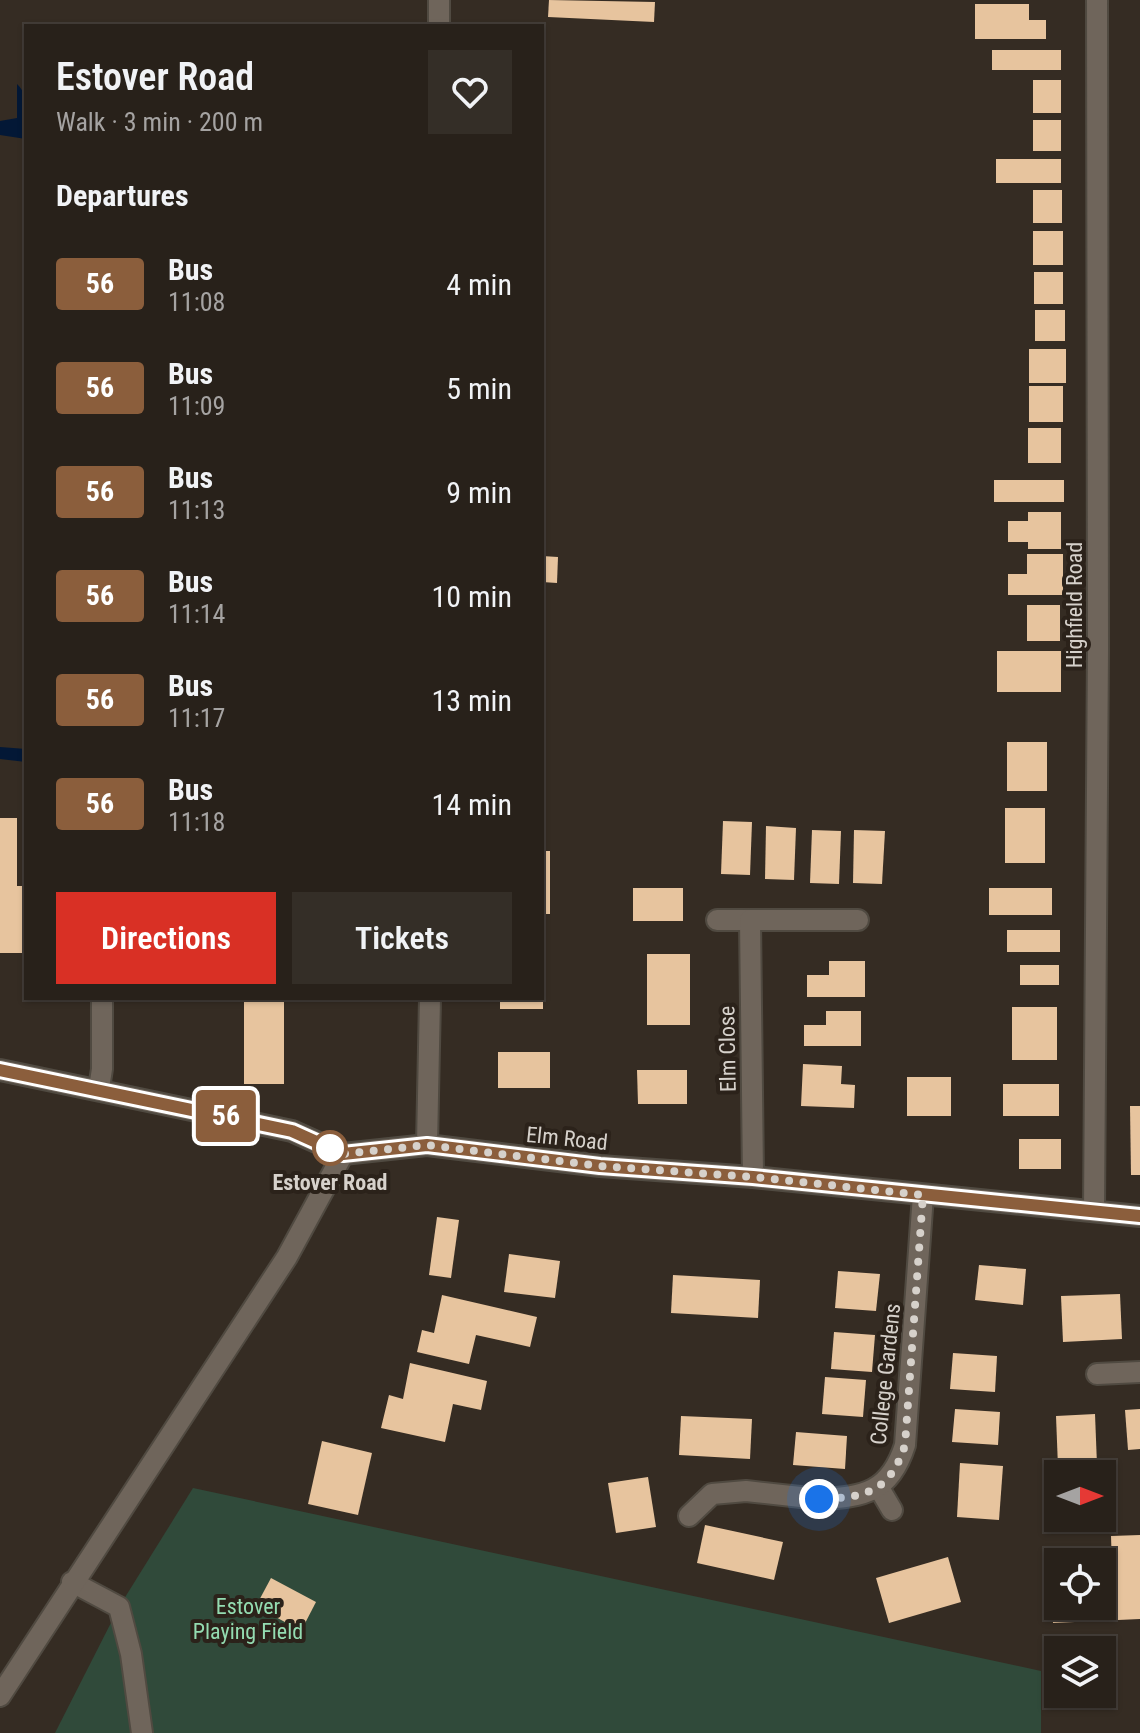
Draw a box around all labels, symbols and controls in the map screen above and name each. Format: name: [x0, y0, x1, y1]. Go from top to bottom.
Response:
button: heart: [428, 50, 512, 134]
text: Estover Road: [56, 55, 254, 99]
text: Walk · 3 min · 200 m: [56, 107, 263, 137]
text: Departures: [56, 178, 189, 213]
text: Bus: [168, 252, 213, 287]
text: 56: [86, 267, 114, 300]
text: 4 min: [446, 267, 512, 302]
text: 11:08: [168, 287, 225, 317]
text: Bus: [168, 356, 213, 391]
text: 56: [86, 371, 114, 404]
text: 5 min: [446, 371, 512, 406]
text: 11:09: [168, 391, 225, 421]
text: Bus: [168, 460, 213, 495]
text: 56: [86, 475, 114, 508]
text: 9 min: [446, 475, 512, 510]
text: 11:13: [168, 495, 225, 525]
street label: Highfield Road: [1062, 542, 1087, 668]
text: Bus: [168, 564, 213, 599]
text: 56: [86, 579, 114, 612]
text: 10 min: [431, 579, 512, 614]
text: 11:14: [168, 599, 225, 629]
text: Bus: [168, 668, 213, 703]
text: 56: [86, 683, 114, 716]
text: 13 min: [431, 683, 512, 718]
text: 11:17: [168, 703, 225, 733]
text: Bus: [168, 772, 213, 807]
text: 56: [86, 787, 114, 820]
text: 14 min: [431, 787, 512, 822]
text: 11:18: [168, 807, 225, 837]
button: Directions: [56, 892, 276, 984]
button: Tickets: [292, 892, 512, 984]
street label: Elm Close: [714, 1006, 741, 1092]
line badge: 56: [190, 1090, 262, 1142]
text: 56: [212, 1099, 240, 1132]
street label: Elm Road: [525, 1122, 609, 1155]
marker: Estover Road: [313, 1131, 347, 1165]
place label: Estover Road: [273, 1170, 388, 1195]
street label: College Gardens: [866, 1302, 905, 1446]
north arrow: [1044, 1460, 1116, 1532]
map controls: [1044, 1460, 1116, 1708]
your location: [799, 1479, 839, 1519]
button: locate: [1044, 1548, 1116, 1620]
park label: Estover Playing Field: [193, 1594, 303, 1644]
button: layers: [1044, 1636, 1116, 1708]

